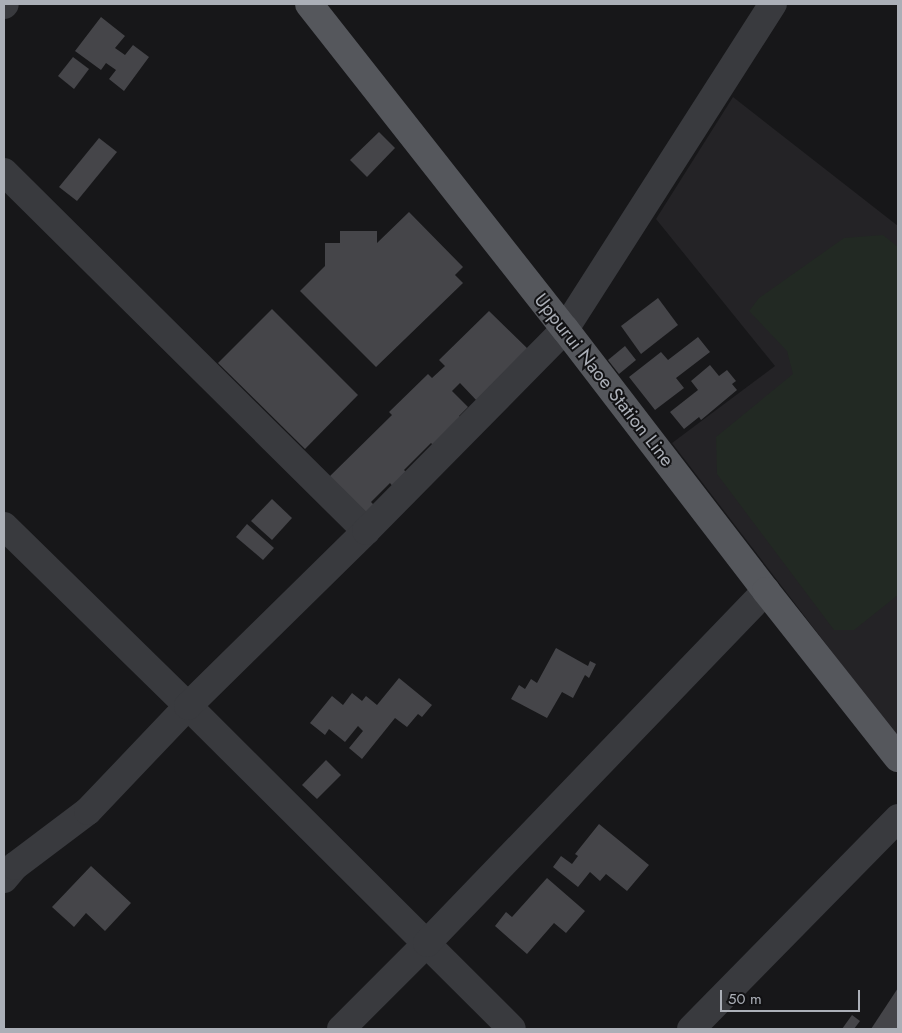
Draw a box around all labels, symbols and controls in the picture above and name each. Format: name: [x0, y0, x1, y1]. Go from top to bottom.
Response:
street label: Uppurui Naoe Station Line: [529, 289, 679, 471]
scale bar: [722, 980, 862, 1012]
text: 50 m: [728, 988, 762, 1010]

